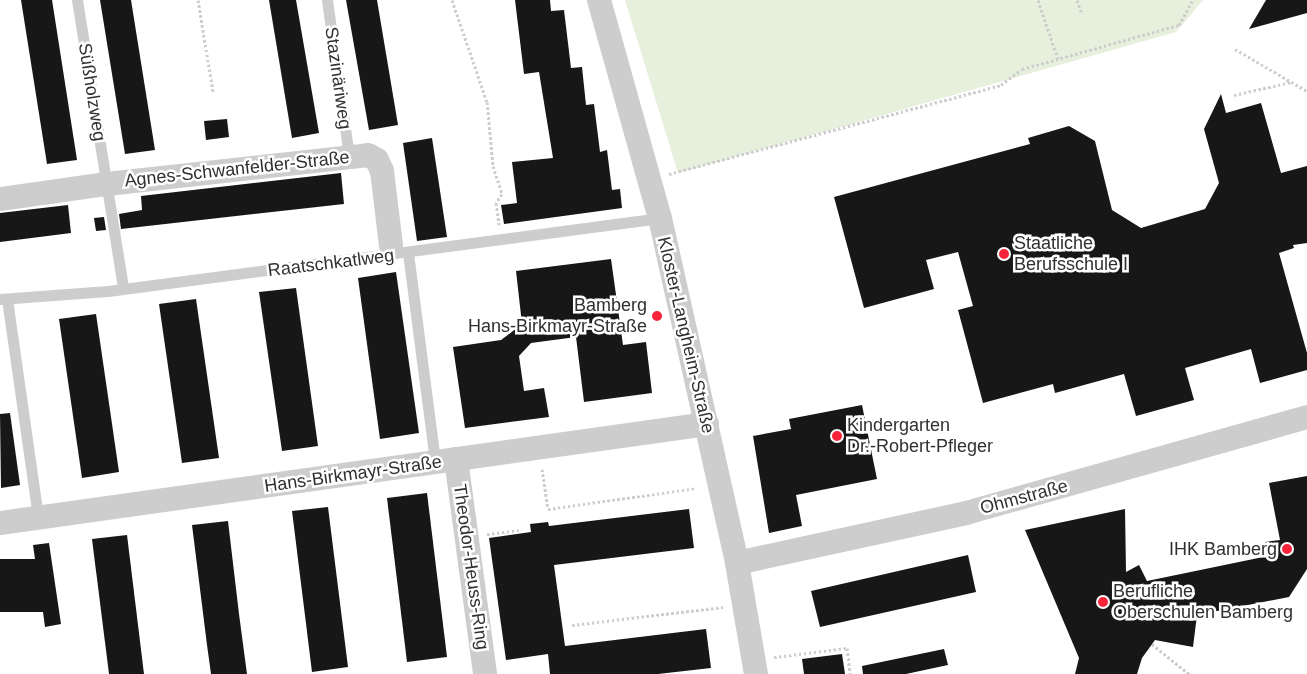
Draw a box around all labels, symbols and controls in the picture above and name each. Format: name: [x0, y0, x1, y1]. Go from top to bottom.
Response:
street label: Stazinäriweg: [320, 25, 356, 131]
street label: Süßholzweg: [74, 41, 110, 143]
street label: Agnes-Schwanfelder-Straße: [123, 146, 351, 192]
place label: Staatliche Berufsschule I: [1014, 233, 1128, 276]
street label: Kloster-Langheim-Straße: [653, 235, 719, 435]
street label: Raatschkatlweg: [267, 245, 395, 281]
marker: Staatliche Berufsschule I: [998, 248, 1010, 260]
place label: Bamberg Hans-Birkmayr-Straße: [468, 295, 647, 338]
marker: Bamberg Hans-Birkmayr-Straße: [651, 310, 663, 322]
place label: Kindergarten Dr.-Robert-Pfleger: [847, 415, 993, 458]
marker: Kindergarten Dr.-Robert-Pfleger: [831, 430, 843, 442]
street label: Hans-Birkmayr-Straße: [263, 451, 443, 497]
street label: Ohmstraße: [978, 475, 1070, 519]
street label: Theodor-Heuss-Ring: [449, 483, 493, 651]
place label: IHK Bamberg: [1169, 538, 1277, 560]
marker: IHK Bamberg: [1281, 543, 1293, 555]
place label: Berufliche Oberschulen Bamberg: [1113, 581, 1293, 624]
marker: Berufliche Oberschulen Bamberg: [1097, 596, 1109, 608]

